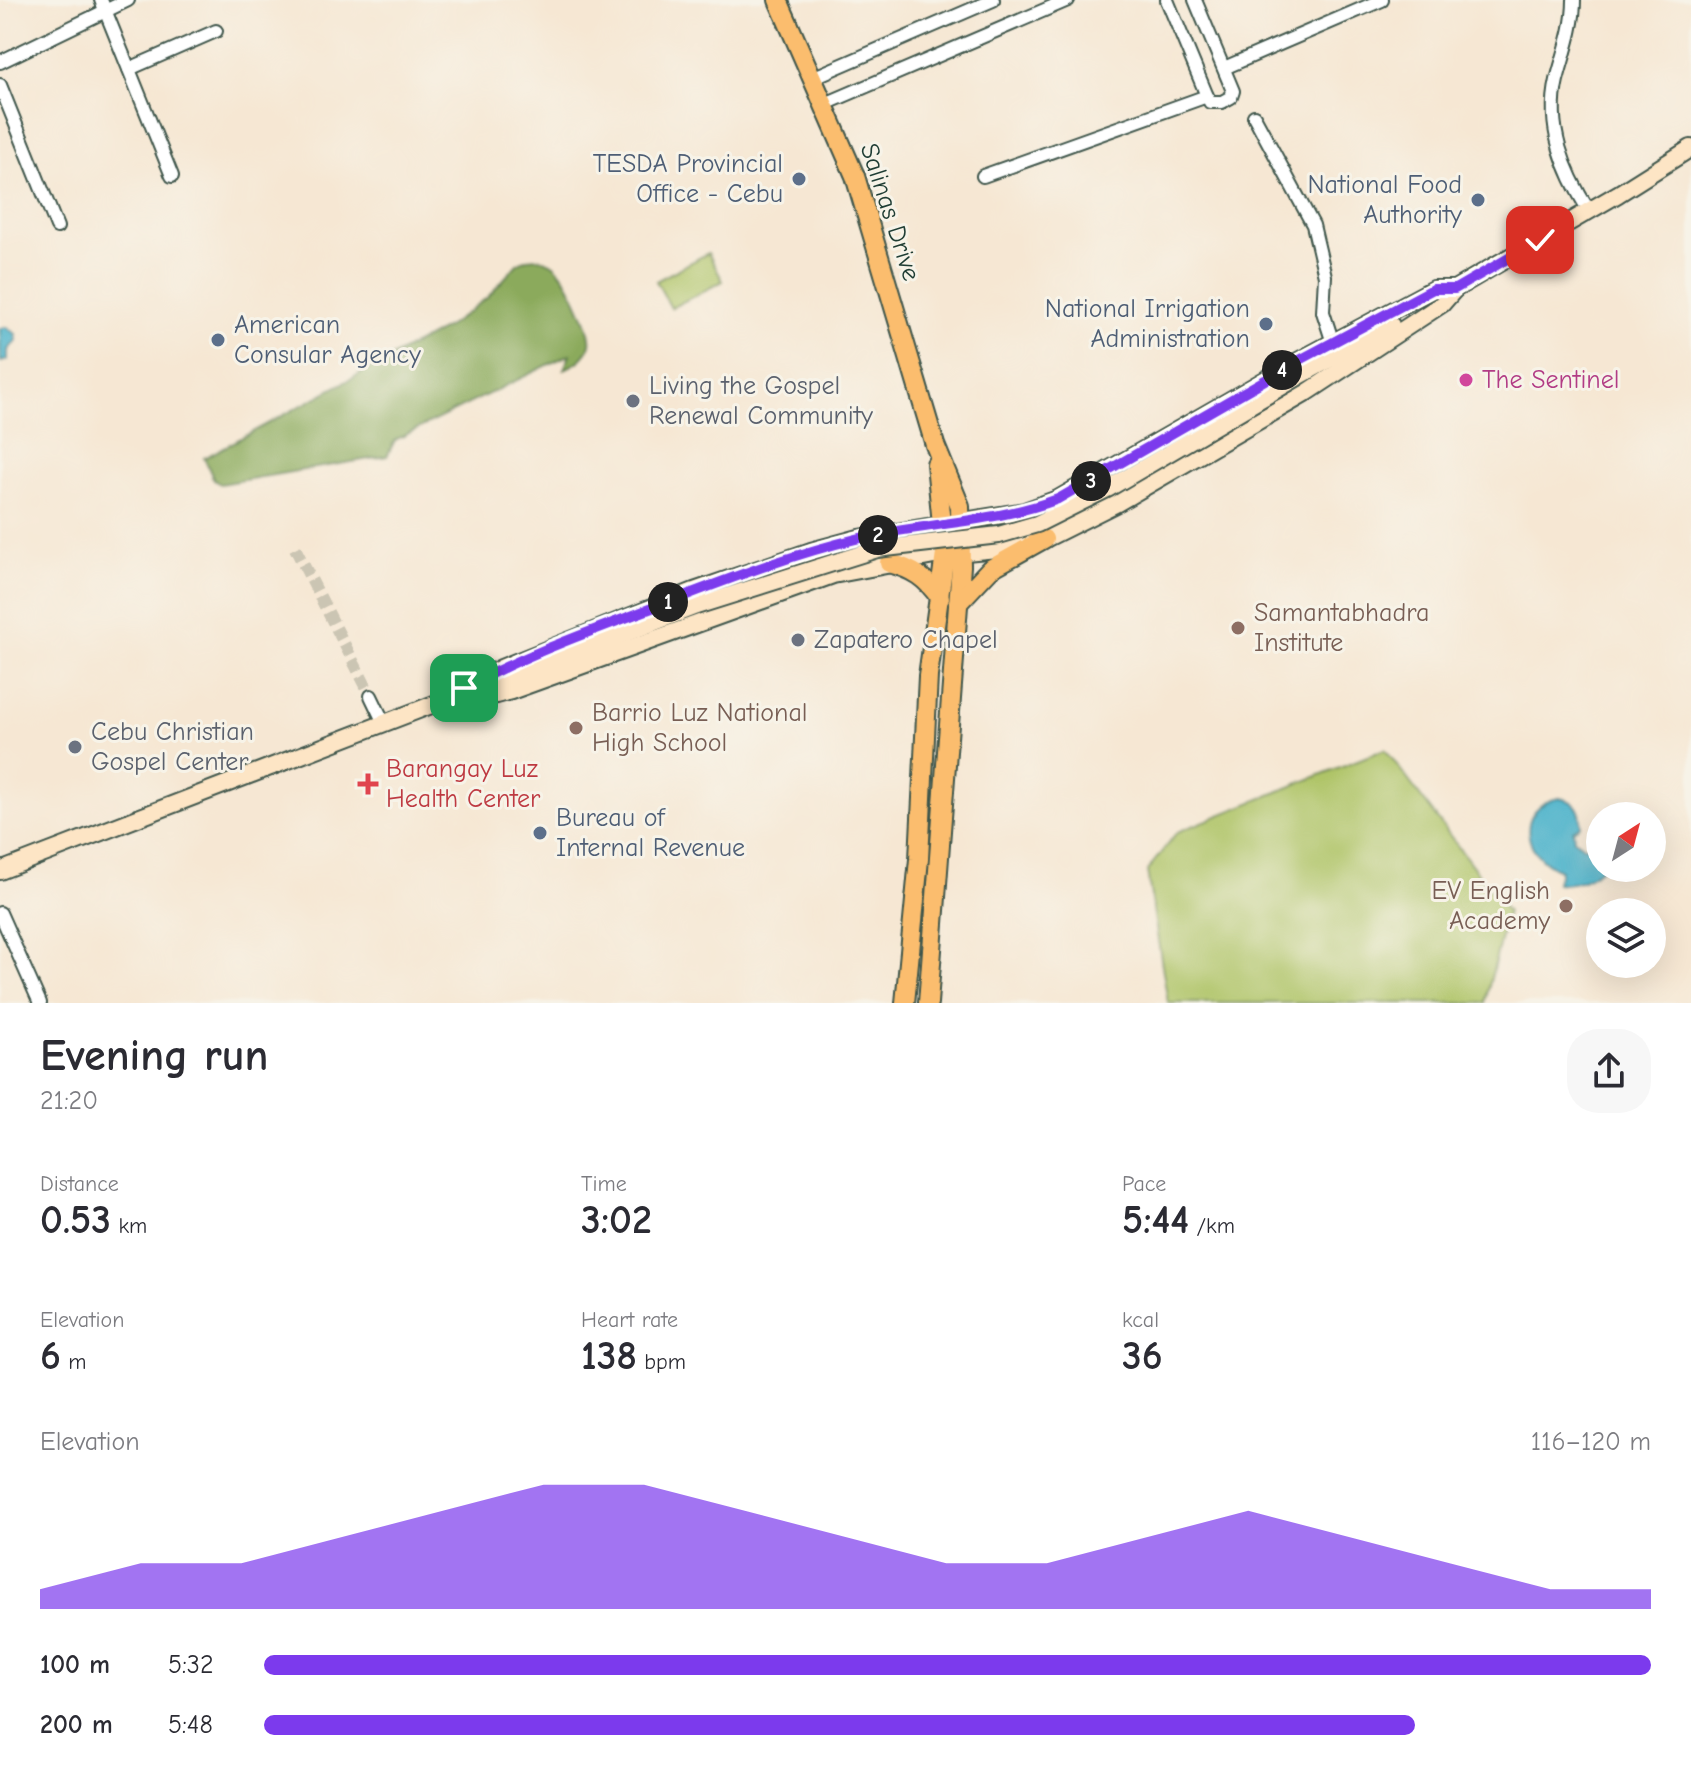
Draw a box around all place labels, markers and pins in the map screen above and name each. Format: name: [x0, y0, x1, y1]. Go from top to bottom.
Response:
place label: TESDA Provincial Office - Cebu: [593, 149, 783, 209]
marker: TESDA Provincial Office - Cebu: [790, 170, 808, 188]
place label: National Food Authority: [1307, 170, 1462, 230]
marker: National Food Authority: [1469, 191, 1487, 209]
pin: [1506, 206, 1574, 274]
place label: National Irrigation Administration: [1045, 294, 1250, 354]
place label: American Consular Agency: [234, 310, 421, 370]
marker: National Irrigation Administration: [1257, 315, 1275, 333]
marker: American Consular Agency: [209, 331, 227, 349]
pin: 4: [1262, 350, 1302, 390]
place label: The Sentinel: [1482, 365, 1619, 395]
place label: Living the Gospel Renewal Community: [649, 371, 873, 431]
marker: The Sentinel: [1457, 371, 1475, 389]
marker: Living the Gospel Renewal Community: [624, 392, 642, 410]
pin: 3: [1071, 461, 1111, 501]
pin: 2: [858, 515, 898, 555]
pin: 1: [648, 582, 688, 622]
place label: Samantabhadra Institute: [1254, 598, 1429, 658]
marker: Samantabhadra Institute: [1229, 619, 1247, 637]
place label: Zapatero Chapel: [814, 625, 998, 655]
marker: Zapatero Chapel: [789, 631, 807, 649]
pin: [430, 654, 498, 722]
place label: Barrio Luz National High School: [592, 698, 808, 758]
place label: Cebu Christian Gospel Center: [91, 717, 254, 777]
marker: Barrio Luz National High School: [567, 719, 585, 737]
marker: Cebu Christian Gospel Center: [66, 738, 84, 756]
place label: Barangay Luz Health Center: [386, 754, 541, 814]
marker: Barangay Luz Health Center: [357, 773, 379, 795]
place label: Bureau of Internal Revenue: [556, 803, 745, 863]
marker: Bureau of Internal Revenue: [531, 824, 549, 842]
place label: EV English Academy: [1432, 876, 1550, 936]
marker: EV English Academy: [1557, 897, 1575, 915]

